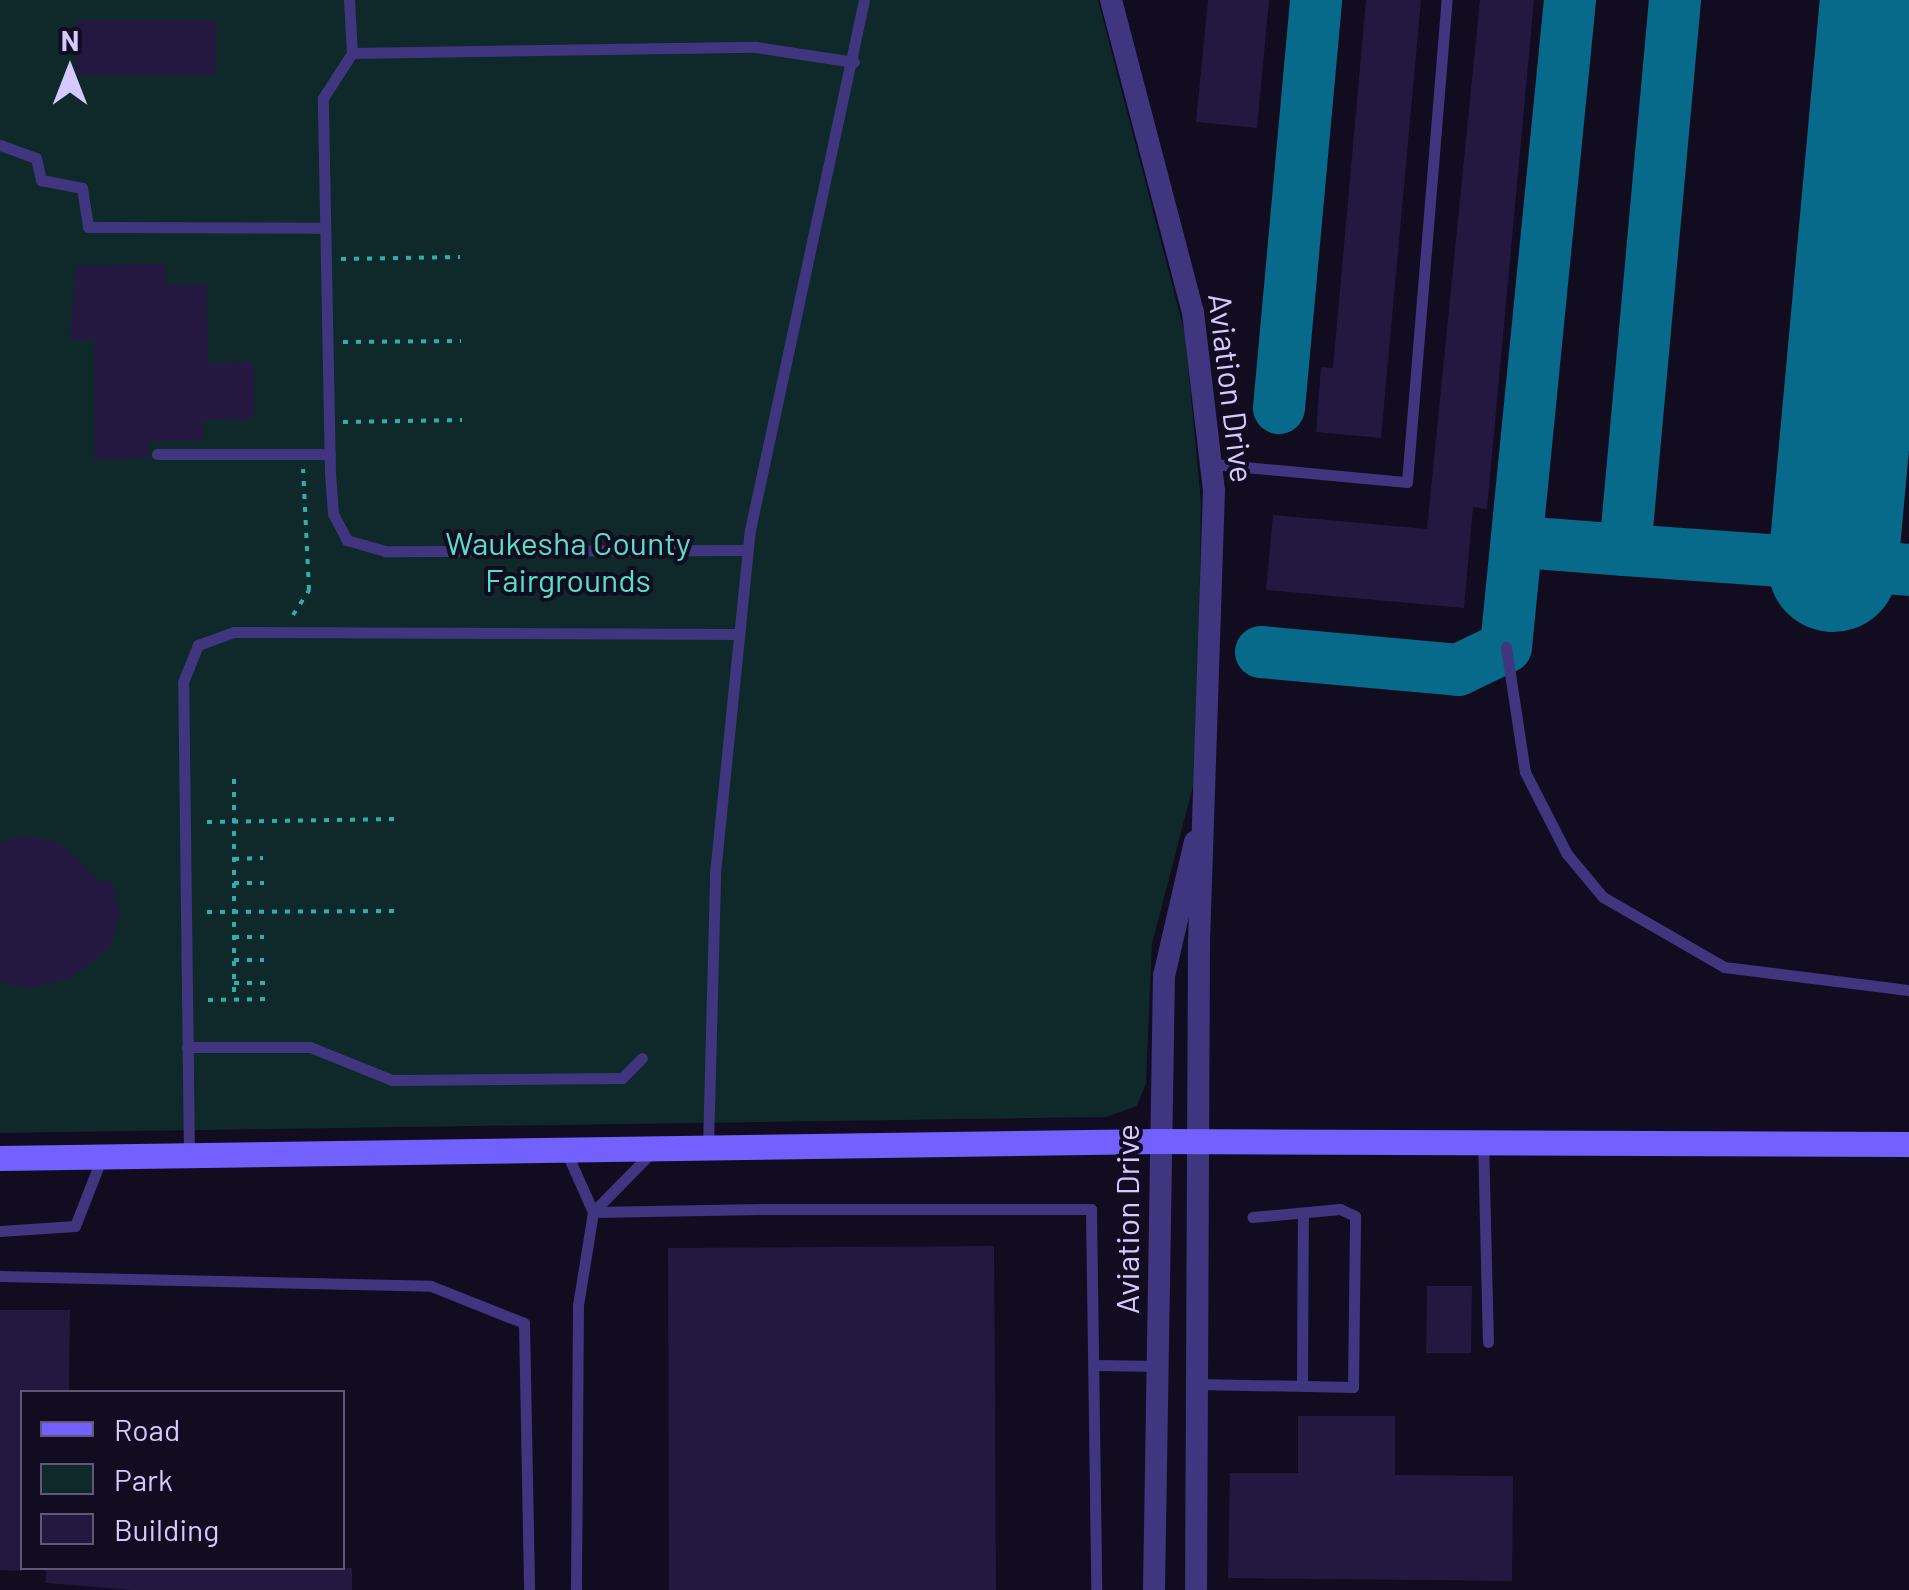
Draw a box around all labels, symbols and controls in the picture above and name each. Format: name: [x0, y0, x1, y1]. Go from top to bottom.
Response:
north arrow: [20, 20, 120, 120]
text: N: [61, 23, 79, 57]
street label: Aviation Drive: [1201, 291, 1263, 485]
park label: Waukesha County Fairgrounds: [445, 524, 691, 599]
street label: Aviation Drive: [1107, 1124, 1145, 1314]
legend: [20, 1390, 345, 1570]
text: Road: [114, 1411, 180, 1447]
text: Park: [114, 1461, 173, 1497]
text: Building: [114, 1511, 219, 1547]

